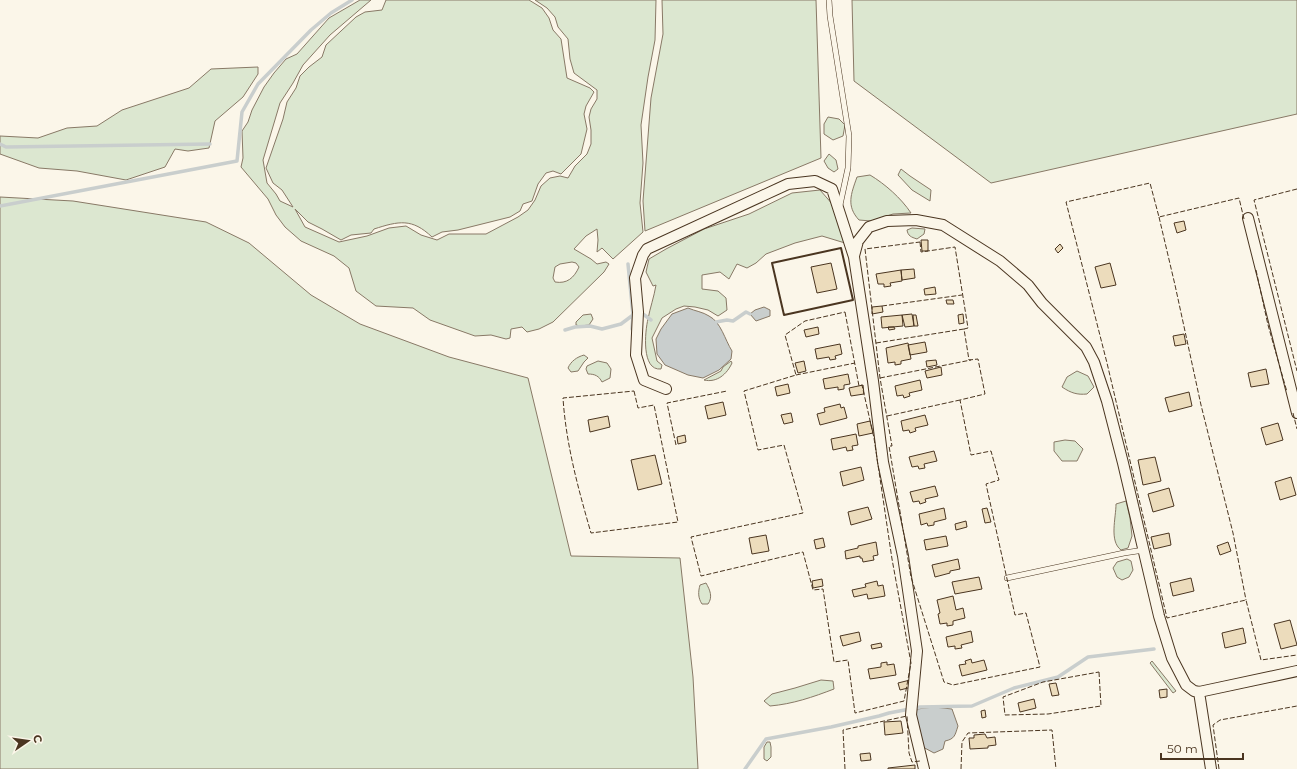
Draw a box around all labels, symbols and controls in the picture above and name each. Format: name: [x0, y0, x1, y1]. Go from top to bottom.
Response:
north arrow: [8, 721, 48, 761]
text: С: [30, 733, 45, 744]
scale bar: [1161, 735, 1243, 761]
text: 50 m: [1167, 741, 1198, 756]

